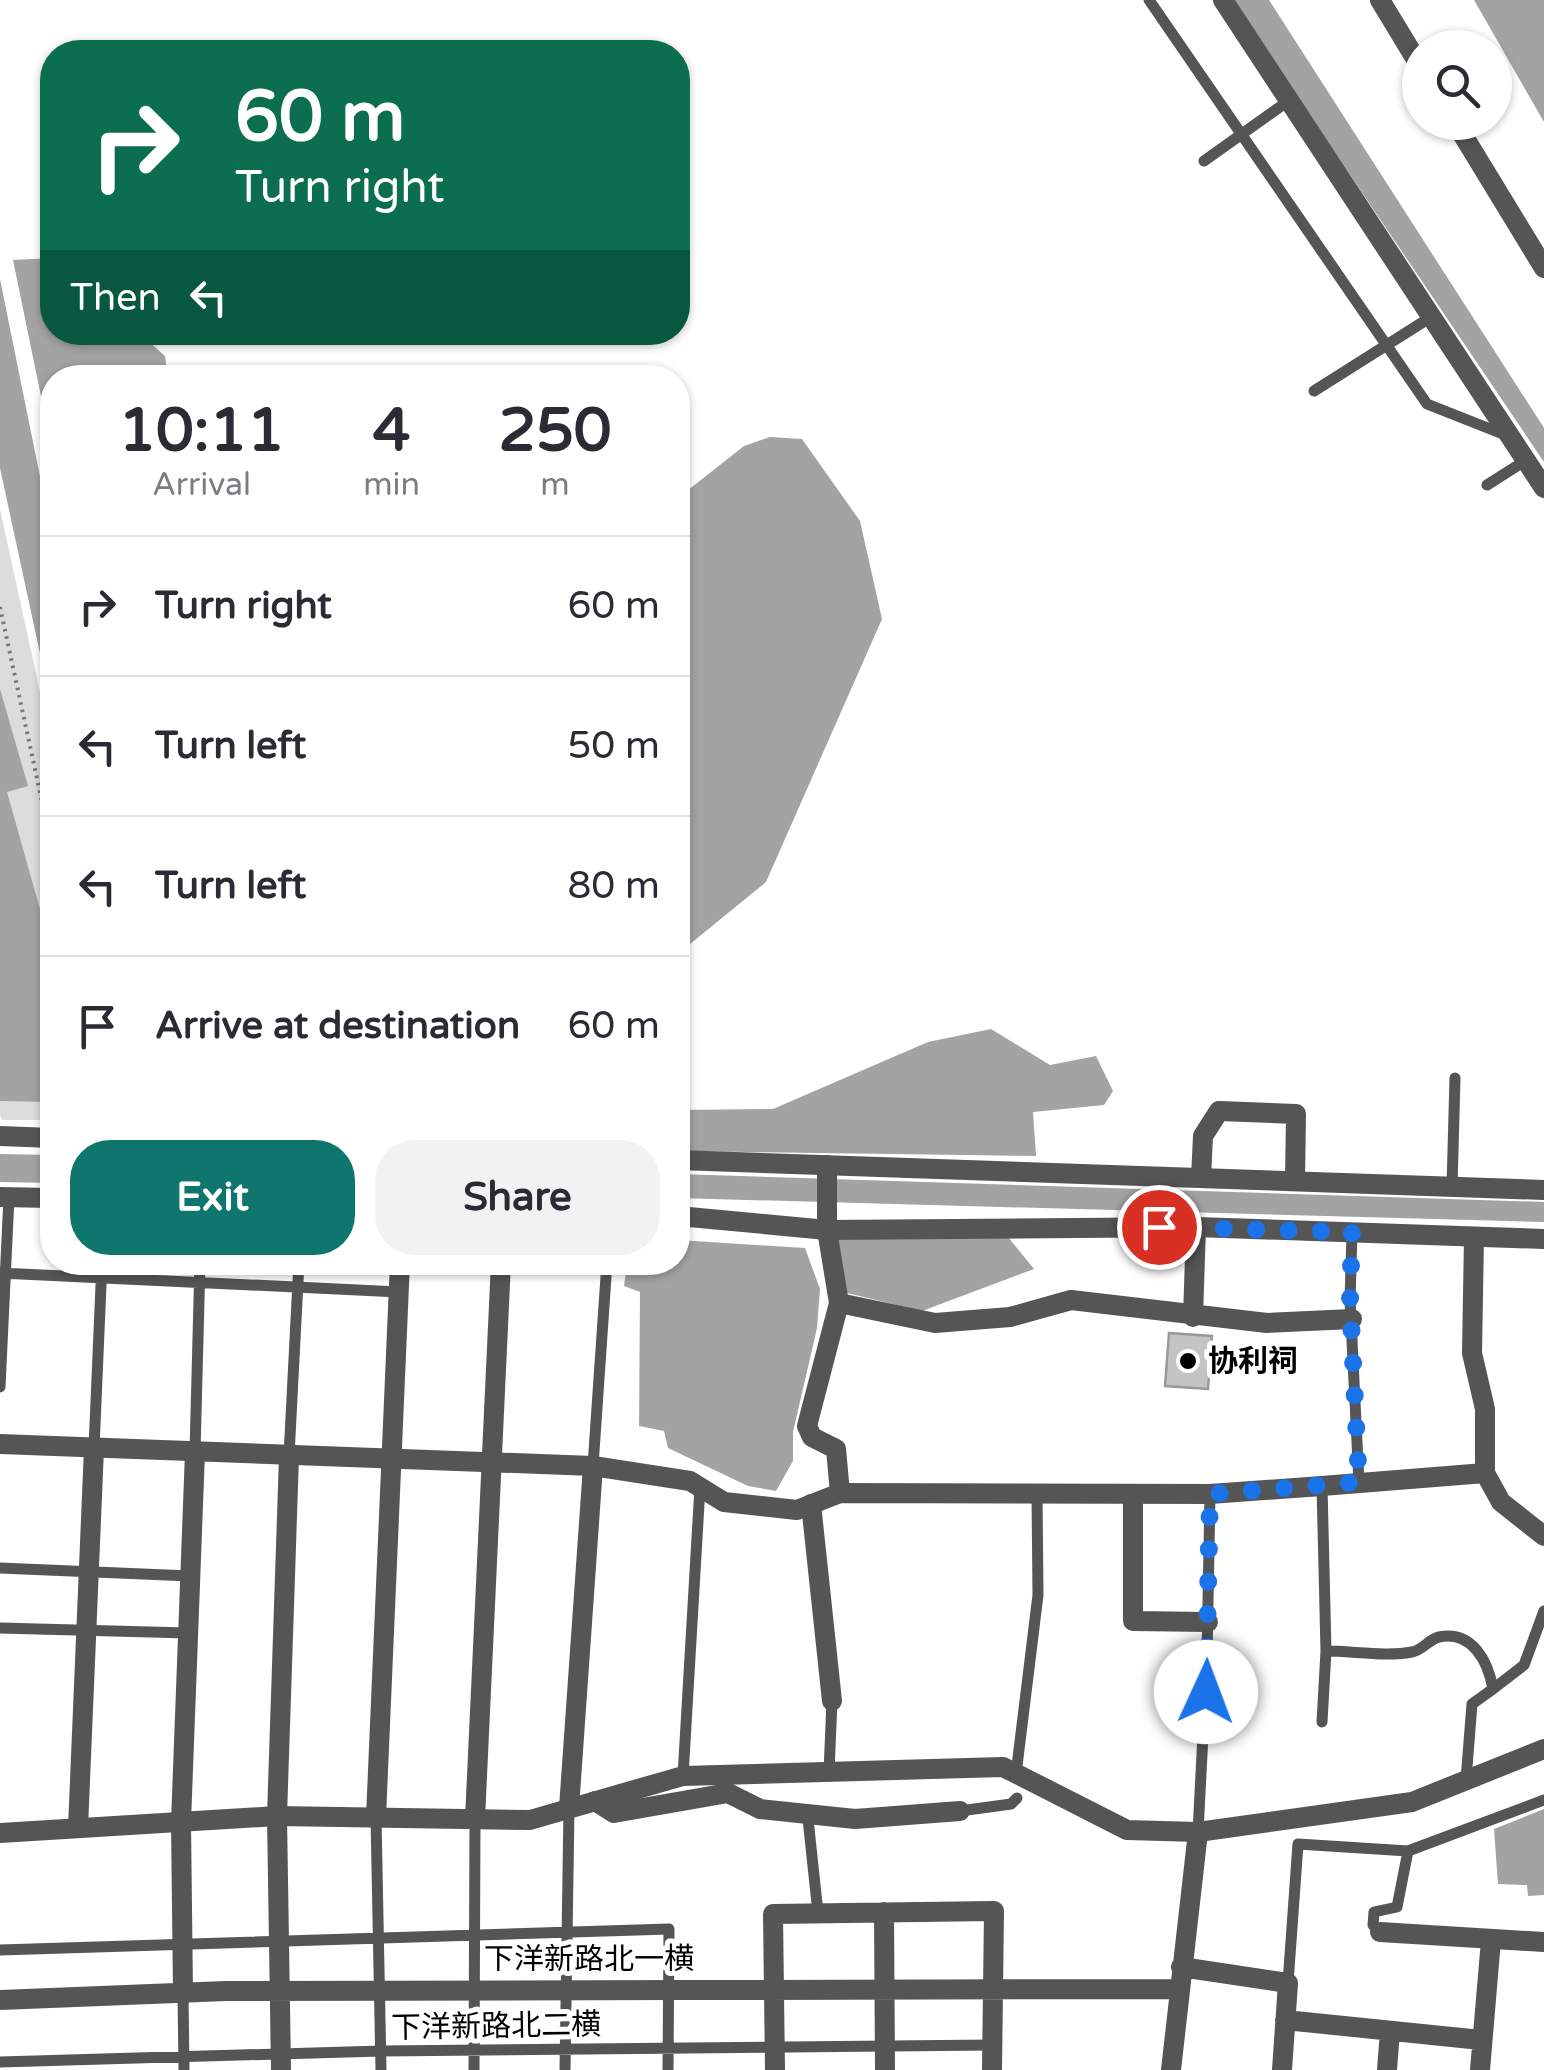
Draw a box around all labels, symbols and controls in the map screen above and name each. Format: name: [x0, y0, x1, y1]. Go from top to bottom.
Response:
map controls: [1402, 30, 1512, 140]
button: search: [1402, 30, 1512, 140]
text: 60 m: [235, 76, 405, 160]
icon: right: [70, 80, 200, 210]
text: Turn right: [235, 161, 444, 215]
icon: left: [181, 270, 236, 325]
text: Then: [70, 275, 161, 321]
text: 10:11: [118, 395, 285, 467]
text: 4: [373, 395, 410, 467]
text: 250: [498, 395, 612, 467]
text: Arrival: [152, 466, 251, 504]
text: min: [363, 466, 420, 504]
text: m: [540, 466, 570, 504]
icon: right: [70, 579, 125, 634]
text: Turn right: [155, 583, 332, 629]
text: 60 m: [568, 583, 660, 629]
icon: left: [70, 719, 125, 774]
text: Turn left: [155, 723, 306, 769]
text: 50 m: [568, 723, 660, 769]
icon: left: [70, 859, 125, 914]
text: Turn left: [155, 863, 306, 909]
text: 80 m: [568, 863, 660, 909]
icon: arrive: [70, 999, 125, 1054]
text: Arrive at destination: [155, 1003, 520, 1049]
text: 60 m: [568, 1003, 660, 1049]
button: Exit: [70, 1140, 355, 1255]
button: Share: [375, 1140, 660, 1255]
pin: [1117, 1185, 1202, 1270]
icon: arrive: [1132, 1200, 1187, 1255]
place label: 协利祠: [1208, 1343, 1298, 1380]
marker: 协利祠: [1177, 1350, 1199, 1372]
position arrow: [1154, 1640, 1258, 1744]
street label: 下洋新路北一横: [484, 1941, 694, 1978]
street label: 下洋新路北二横: [391, 2006, 601, 2047]

